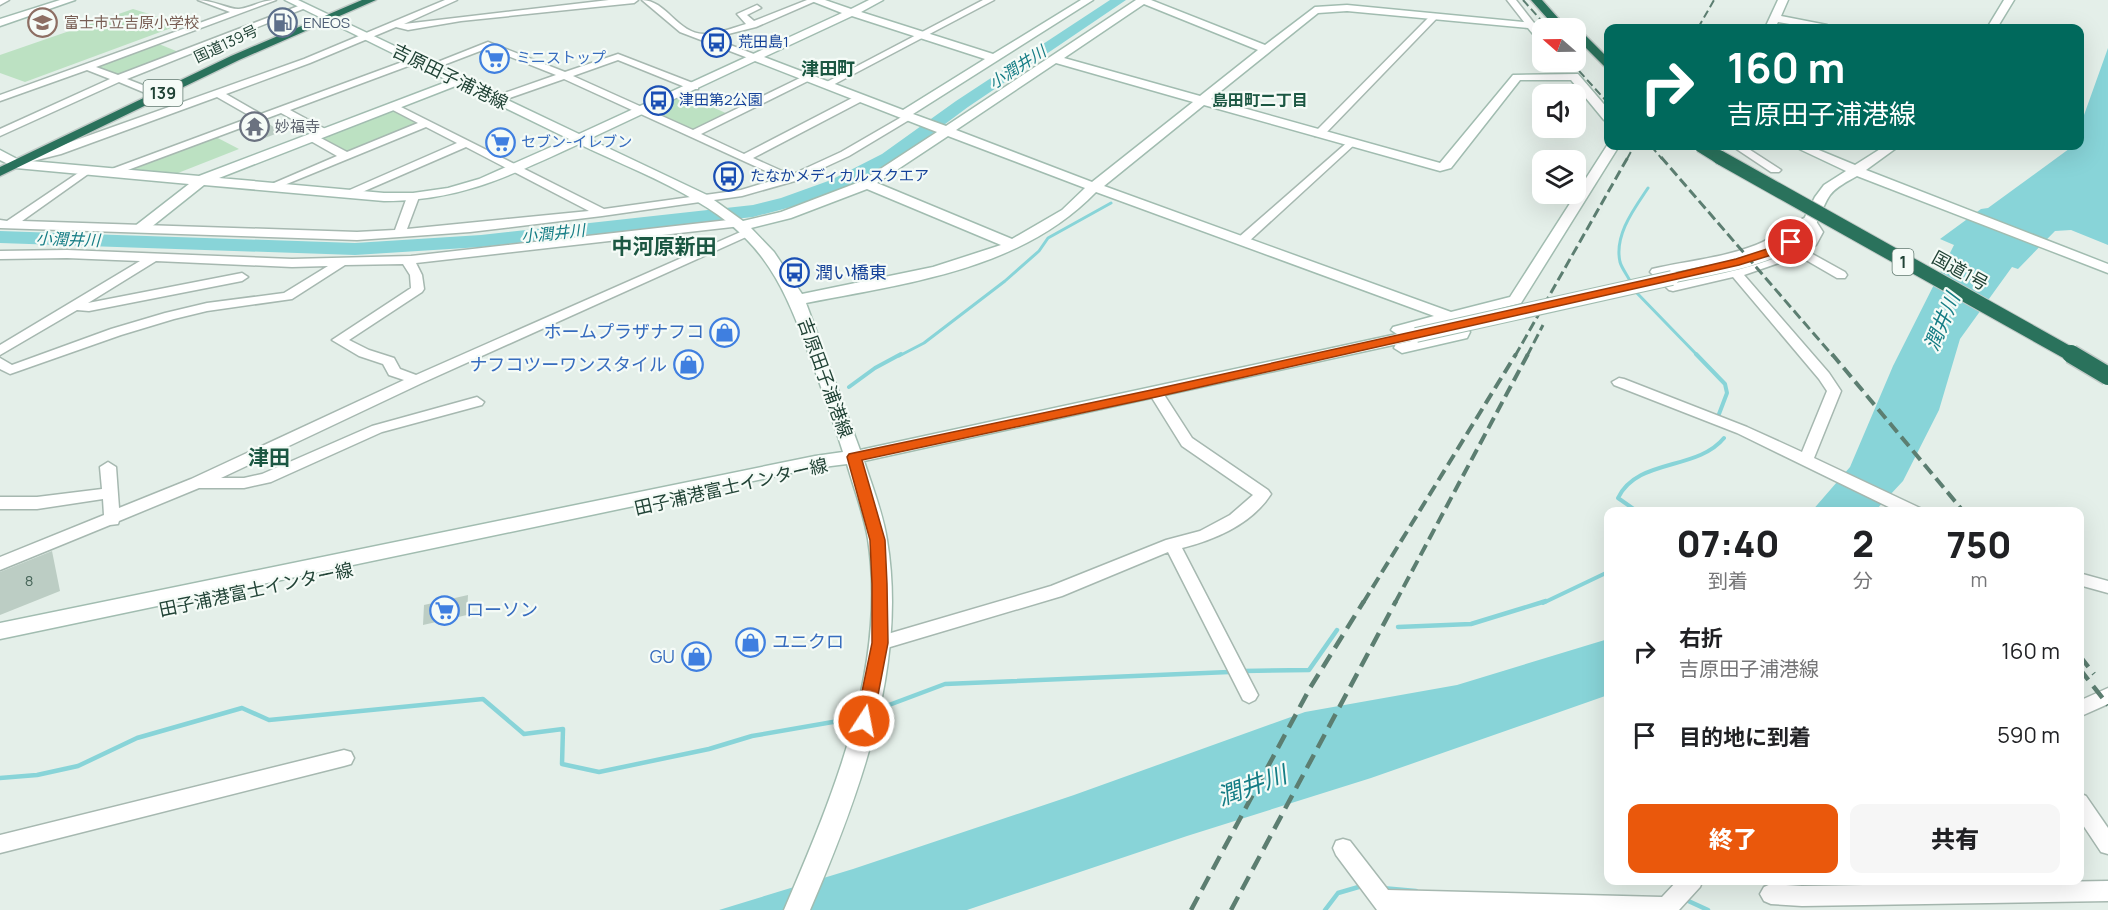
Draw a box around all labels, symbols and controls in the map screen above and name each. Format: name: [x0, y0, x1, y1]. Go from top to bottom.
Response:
school or university icon: 富士市立吉原小学校: [27, 7, 59, 39]
fuel station icon: ENEOS: [266, 7, 298, 39]
place label: 富士市立吉原小学校: [64, 12, 199, 33]
place label: ENEOS: [303, 12, 350, 33]
north arrow: [1532, 18, 1586, 72]
map controls: [1532, 18, 1586, 204]
street label: 国道139号: [190, 20, 261, 68]
bus stop icon: 荒田島1: [701, 26, 733, 58]
place label: 荒田島1: [738, 31, 789, 52]
street label: 吉原田子浦港線: [389, 38, 512, 115]
text: 160 m: [1727, 38, 1845, 96]
water label: 小潤井川: [984, 39, 1051, 94]
supermarket icon: ミニストップ: [479, 42, 511, 74]
place label: ミニストップ: [516, 47, 606, 68]
icon: right: [1628, 48, 1706, 126]
district label: 津田町: [801, 56, 855, 80]
road number: 139: [144, 80, 182, 106]
bus stop icon: 津田第2公園: [642, 84, 674, 116]
button: sound: [1532, 84, 1586, 138]
place label: 津田第2公園: [679, 89, 763, 110]
district label: 島田町二丁目: [1212, 89, 1308, 111]
text: 吉原田子浦港線: [1727, 95, 1916, 132]
temple icon: 妙福寺: [238, 111, 270, 143]
place label: 妙福寺: [275, 116, 320, 137]
supermarket icon: セブン-イレブン: [484, 126, 516, 158]
place label: セブン-イレブン: [521, 131, 632, 152]
button: layers: [1532, 150, 1586, 204]
bus stop icon: たなかメディカルスクエア: [713, 160, 745, 192]
place label: たなかメディカルスクエア: [750, 165, 929, 186]
pin: [1765, 216, 1816, 267]
water label: 小潤井川: [520, 219, 588, 247]
icon: arrive: [1774, 225, 1807, 258]
water label: 小潤井川: [36, 227, 102, 251]
district label: 中河原新田: [612, 232, 717, 260]
street label: 国道1号: [1928, 245, 1993, 295]
road number: 1: [1892, 249, 1914, 275]
bus stop icon: 潤い橋東: [778, 257, 810, 289]
place label: 潤い橋東: [815, 260, 887, 284]
water label: 潤井川: [1917, 287, 1966, 355]
street label: 吉原田子浦港線: [793, 314, 859, 441]
shop icon: ホームプラザナフコ: [709, 316, 741, 348]
place label: ホームプラザナフコ: [544, 319, 704, 343]
shop icon: ナフコツーワンスタイル: [672, 349, 704, 381]
place label: ナフコツーワンスタイル: [469, 352, 667, 376]
district label: 津田: [248, 443, 290, 471]
street label: 田子浦港富士インター線: [632, 452, 830, 520]
text: 07:40: [1677, 519, 1780, 568]
text: 2: [1852, 519, 1874, 568]
text: 750: [1946, 520, 2011, 569]
street label: 田子浦港富士インター線: [156, 557, 355, 621]
text: m: [1970, 566, 1987, 593]
text: 到着: [1708, 567, 1748, 594]
text: 分: [1853, 567, 1873, 594]
house number: 8: [25, 570, 33, 591]
supermarket icon: ローソン: [429, 594, 461, 626]
place label: ローソン: [466, 597, 538, 621]
text: 右折: [1679, 623, 1723, 653]
shop icon: ユニクロ: [735, 626, 767, 658]
place label: ユニクロ: [772, 629, 844, 653]
icon: right: [1628, 635, 1661, 668]
text: 160 m: [2001, 636, 2060, 666]
shop icon: GU: [680, 641, 712, 673]
place label: GU: [650, 644, 675, 668]
text: 吉原田子浦港線: [1679, 655, 1819, 682]
position arrow: [832, 689, 896, 753]
icon: arrive: [1628, 719, 1661, 752]
text: 590 m: [1997, 720, 2060, 750]
text: 目的地に到着: [1679, 722, 1811, 752]
water label: 潤井川: [1212, 756, 1294, 812]
button: 終了: [1628, 804, 1838, 873]
button: 共有: [1850, 804, 2060, 873]

